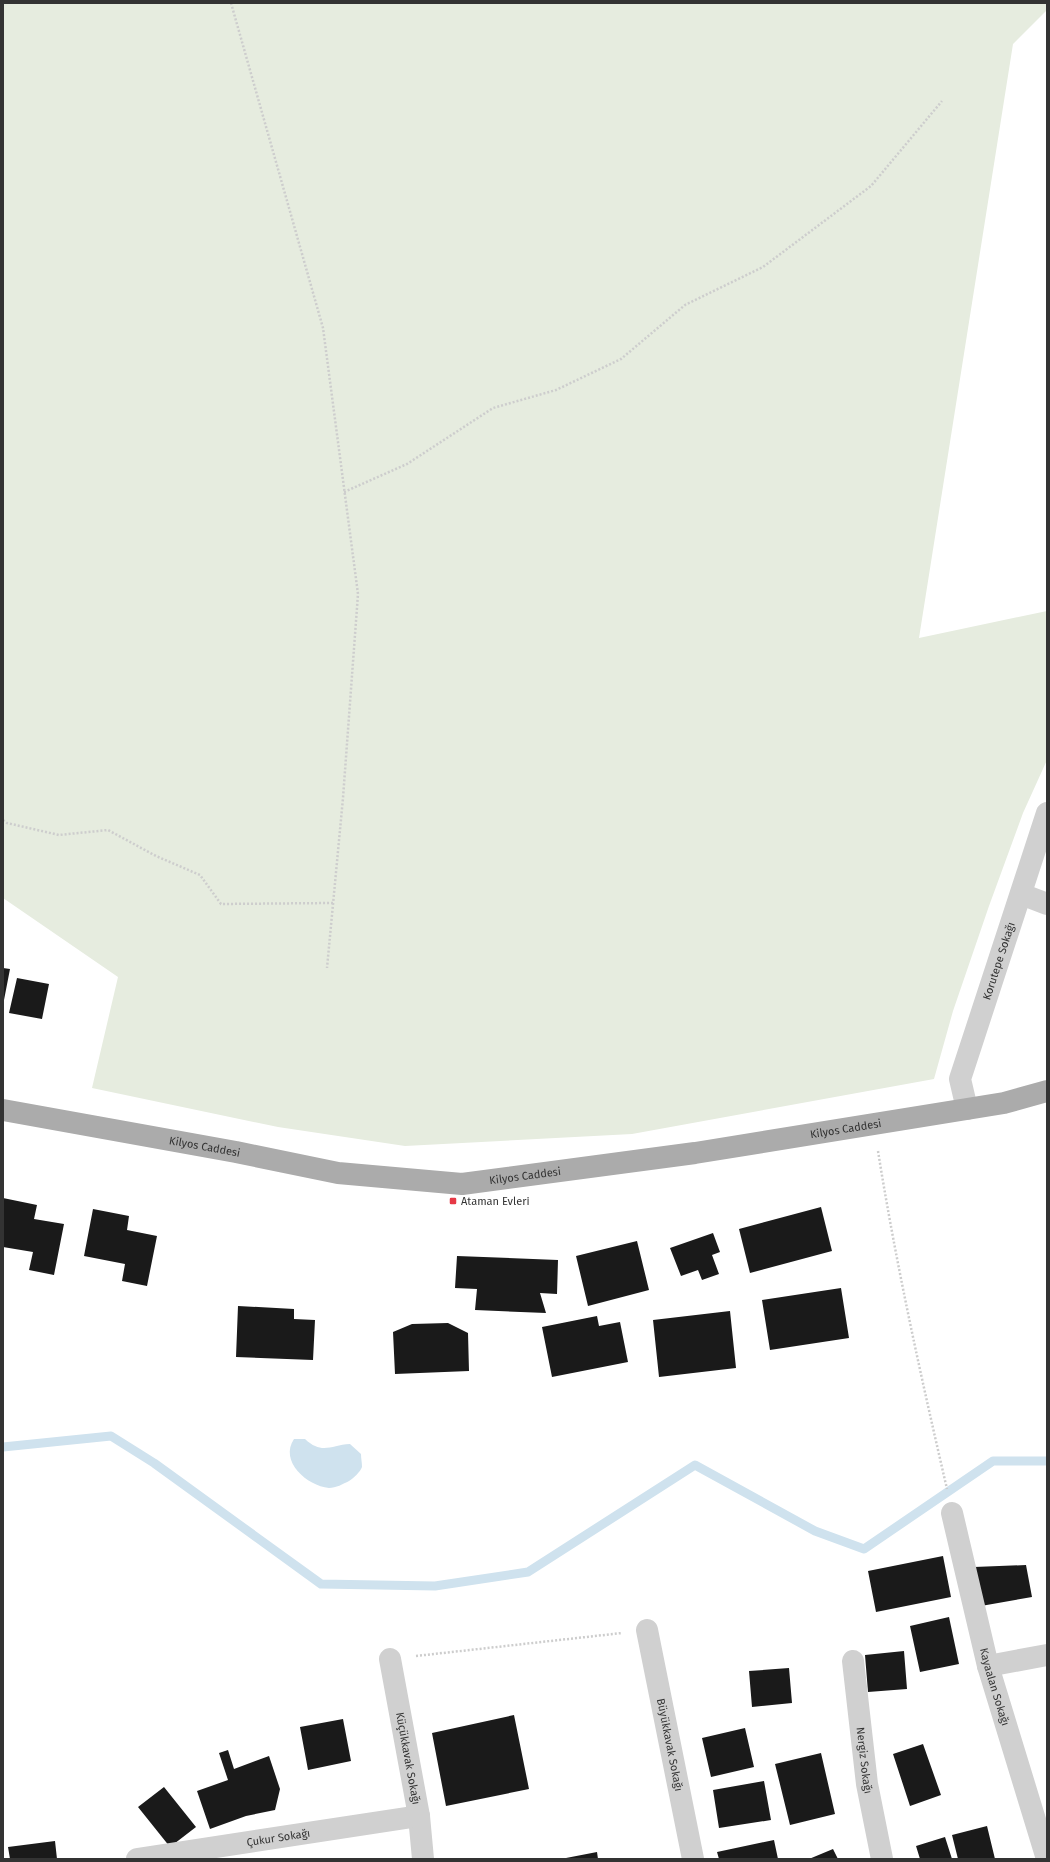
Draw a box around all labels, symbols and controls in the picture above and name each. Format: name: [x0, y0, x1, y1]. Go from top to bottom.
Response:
street label: Korutepe Sokağı: [980, 920, 1017, 1002]
street label: Kilyos Caddesi: [809, 1116, 882, 1141]
street label: Kilyos Caddesi: [168, 1134, 241, 1159]
street label: Kilyos Caddesi: [488, 1164, 562, 1187]
place label: Ataman Evleri: [461, 1195, 530, 1208]
marker: Ataman Evleri: [448, 1196, 458, 1206]
street label: Kayaalan Sokağı: [977, 1647, 1012, 1727]
street label: Büyükkavak Sokağı: [654, 1697, 686, 1792]
street label: Küçükkavak Sokağı: [393, 1711, 423, 1806]
street label: Nergiz Sokağı: [854, 1726, 875, 1795]
street label: Çukur Sokağı: [246, 1826, 311, 1849]

